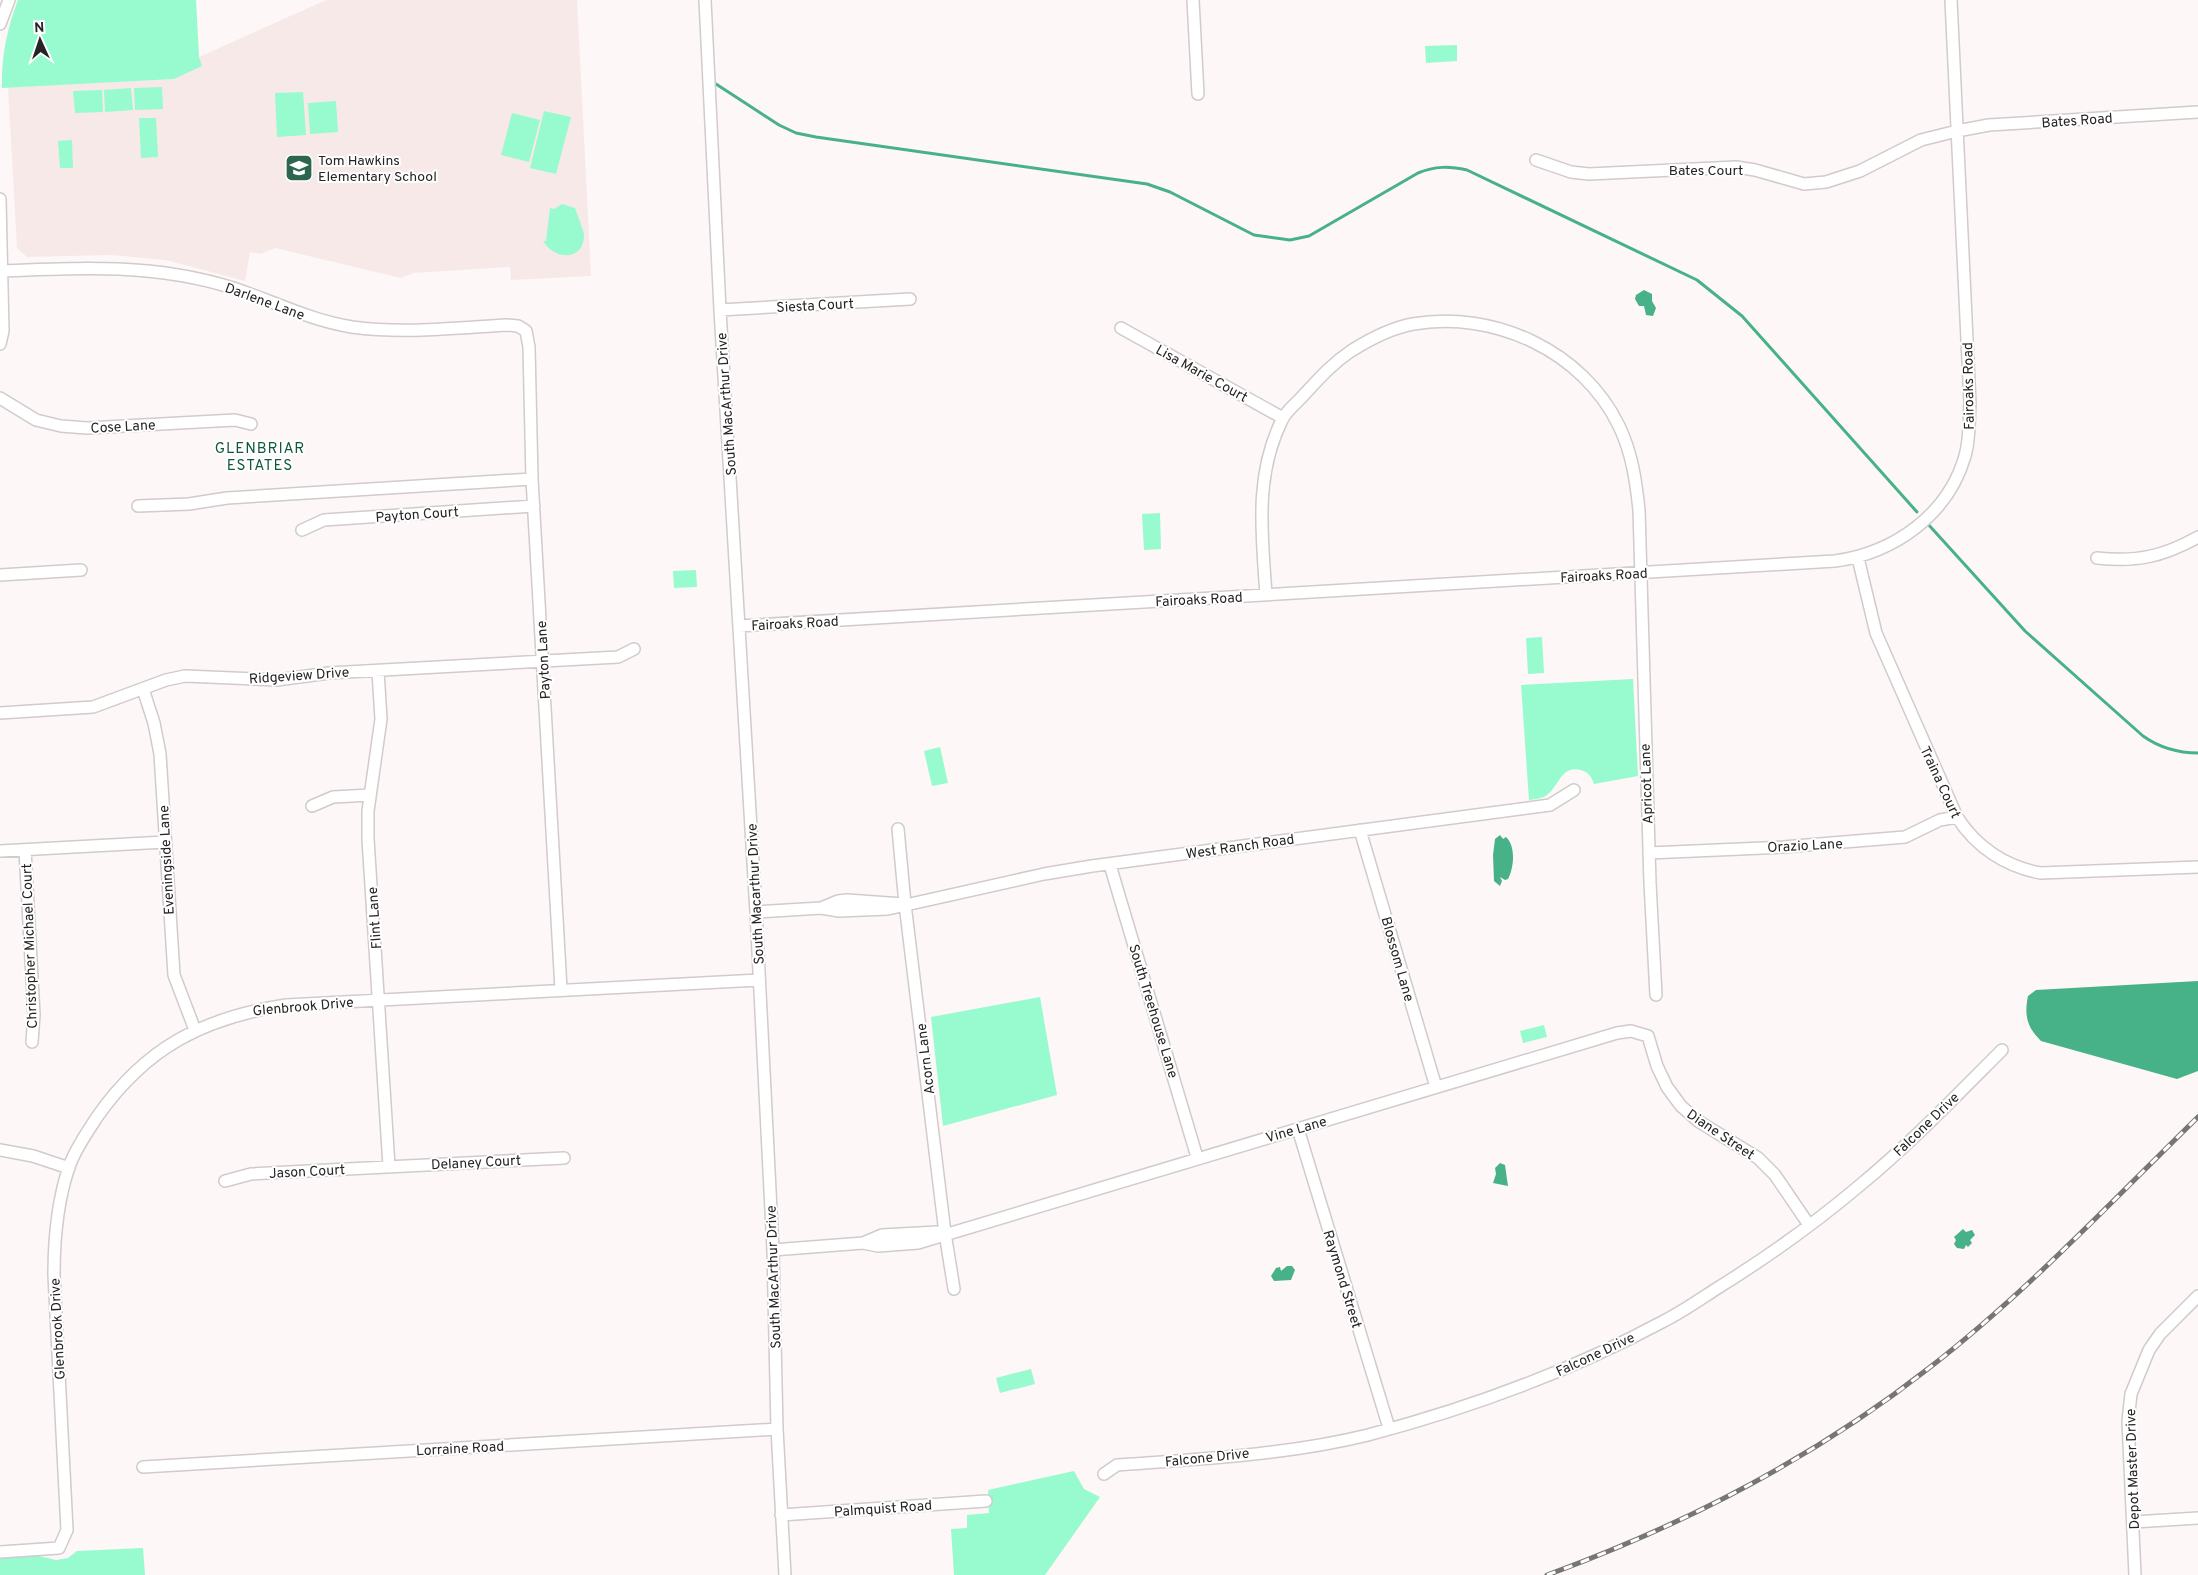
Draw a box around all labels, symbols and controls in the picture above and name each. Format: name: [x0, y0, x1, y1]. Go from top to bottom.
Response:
north arrow: [15, 15, 65, 65]
text: N: [34, 20, 45, 37]
street label: Bates Road: [2041, 111, 2113, 132]
school or university icon: Tom Hawkins Elementary School: [284, 153, 314, 183]
place label: Tom Hawkins Elementary School: [318, 153, 437, 186]
street label: Bates Court: [1669, 163, 1743, 180]
street label: Darlene Lane: [222, 280, 307, 325]
street label: Siesta Court: [776, 296, 854, 317]
street label: South MacArthur Drive: [714, 332, 741, 476]
street label: Lisa Marie Court: [1152, 342, 1250, 407]
street label: Fairoaks Road: [1960, 342, 1979, 430]
street label: Cose Lane: [90, 417, 156, 438]
district label: GLENBRIAR ESTATES: [215, 440, 305, 476]
street label: Payton Court: [375, 504, 459, 527]
street label: Fairoaks Road: [1560, 566, 1648, 587]
street label: Fairoaks Road: [1155, 590, 1243, 611]
street label: Fairoaks Road: [751, 614, 839, 635]
street label: Payton Lane: [534, 620, 555, 700]
street label: Ridgeview Drive: [248, 665, 350, 688]
street label: Apricot Lane: [1638, 743, 1657, 825]
street label: Traina Court: [1916, 744, 1964, 821]
street label: Eveningside Lane: [156, 805, 179, 915]
street label: South Macarthur Drive: [744, 823, 769, 965]
street label: West Ranch Road: [1185, 831, 1296, 864]
street label: Orazio Lane: [1767, 836, 1843, 857]
street label: Christopher Michael Court: [19, 863, 42, 1029]
street label: Flint Lane: [365, 886, 386, 950]
street label: Blossom Lane: [1376, 915, 1417, 1004]
street label: South Treehouse Lane: [1124, 943, 1181, 1080]
street label: Glenbrook Drive: [252, 995, 354, 1020]
street label: Acorn Lane: [914, 1022, 939, 1095]
street label: Falcone Drive: [1891, 1090, 1963, 1161]
street label: Diane Street: [1683, 1106, 1757, 1164]
street label: Vine Lane: [1264, 1114, 1329, 1147]
street label: Delaney Court: [431, 1153, 521, 1174]
street label: Jason Court: [269, 1162, 346, 1183]
street label: South MacArthur Drive: [764, 1205, 785, 1349]
street label: Raymond Street: [1319, 1228, 1365, 1331]
street label: Glenbrook Drive: [47, 1278, 70, 1380]
street label: Falcone Drive: [1554, 1330, 1638, 1381]
street label: Depot Master Drive: [2123, 1408, 2144, 1530]
street label: Lorraine Road: [416, 1439, 505, 1460]
street label: Falcone Drive: [1164, 1446, 1250, 1471]
street label: Palmquist Road: [833, 1498, 933, 1521]

